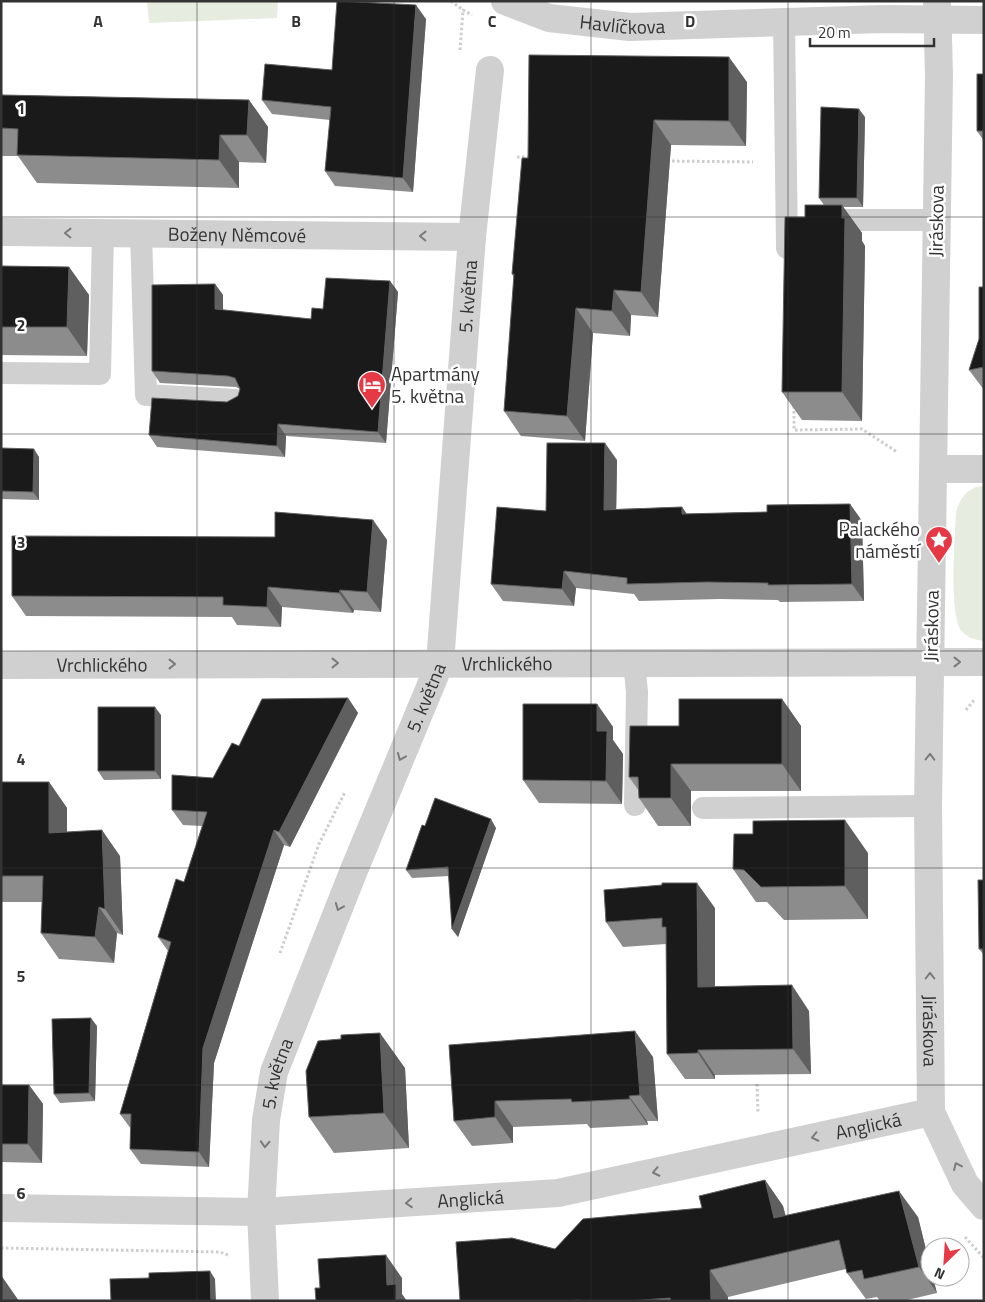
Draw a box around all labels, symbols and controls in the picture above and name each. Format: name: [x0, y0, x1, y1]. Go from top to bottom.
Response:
street label: Havlíčkova: [578, 7, 666, 41]
text: A: [93, 9, 103, 33]
text: B: [291, 9, 301, 33]
text: C: [488, 9, 497, 33]
text: D: [685, 9, 695, 33]
scale bar: [810, 15, 934, 47]
text: 20 m: [818, 21, 851, 44]
text: 1: [17, 96, 25, 120]
street label: Jiráskova: [920, 184, 951, 257]
street label: Boženy Němcové: [168, 219, 306, 249]
one-way arrow: [64, 228, 72, 238]
one-way arrow: [419, 231, 427, 241]
street label: 5. května: [450, 258, 484, 334]
text: 2: [17, 313, 25, 337]
place label: Apartmány 5. května: [391, 359, 480, 410]
hotel icon: Apartmány 5. května: [357, 370, 387, 409]
place label: Palackého náměstí: [838, 514, 922, 565]
place icon: Palackého náměstí: [924, 525, 954, 564]
text: 3: [17, 530, 25, 554]
street label: Jiráskova: [915, 589, 946, 662]
street label: Vrchlického: [461, 648, 553, 678]
street label: Vrchlického: [56, 650, 148, 679]
one-way arrow: [954, 657, 961, 667]
one-way arrow: [332, 658, 339, 668]
street label: 5. května: [398, 658, 453, 737]
one-way arrow: [169, 659, 177, 669]
text: 4: [17, 747, 26, 771]
one-way arrow: [397, 752, 407, 761]
one-way arrow: [924, 753, 935, 761]
one-way arrow: [335, 902, 345, 911]
text: 5: [17, 964, 26, 988]
one-way arrow: [925, 971, 935, 979]
street label: Jiráskova: [916, 995, 946, 1067]
street label: 5. května: [253, 1033, 300, 1111]
street label: Anglická: [832, 1104, 904, 1146]
one-way arrow: [811, 1131, 819, 1142]
one-way arrow: [259, 1140, 270, 1148]
one-way arrow: [953, 1162, 963, 1171]
one-way arrow: [652, 1166, 661, 1177]
text: 6: [17, 1181, 26, 1205]
street label: Anglická: [436, 1181, 505, 1215]
one-way arrow: [405, 1197, 413, 1208]
north arrow: [920, 1237, 970, 1287]
text: N: [930, 1263, 948, 1286]

